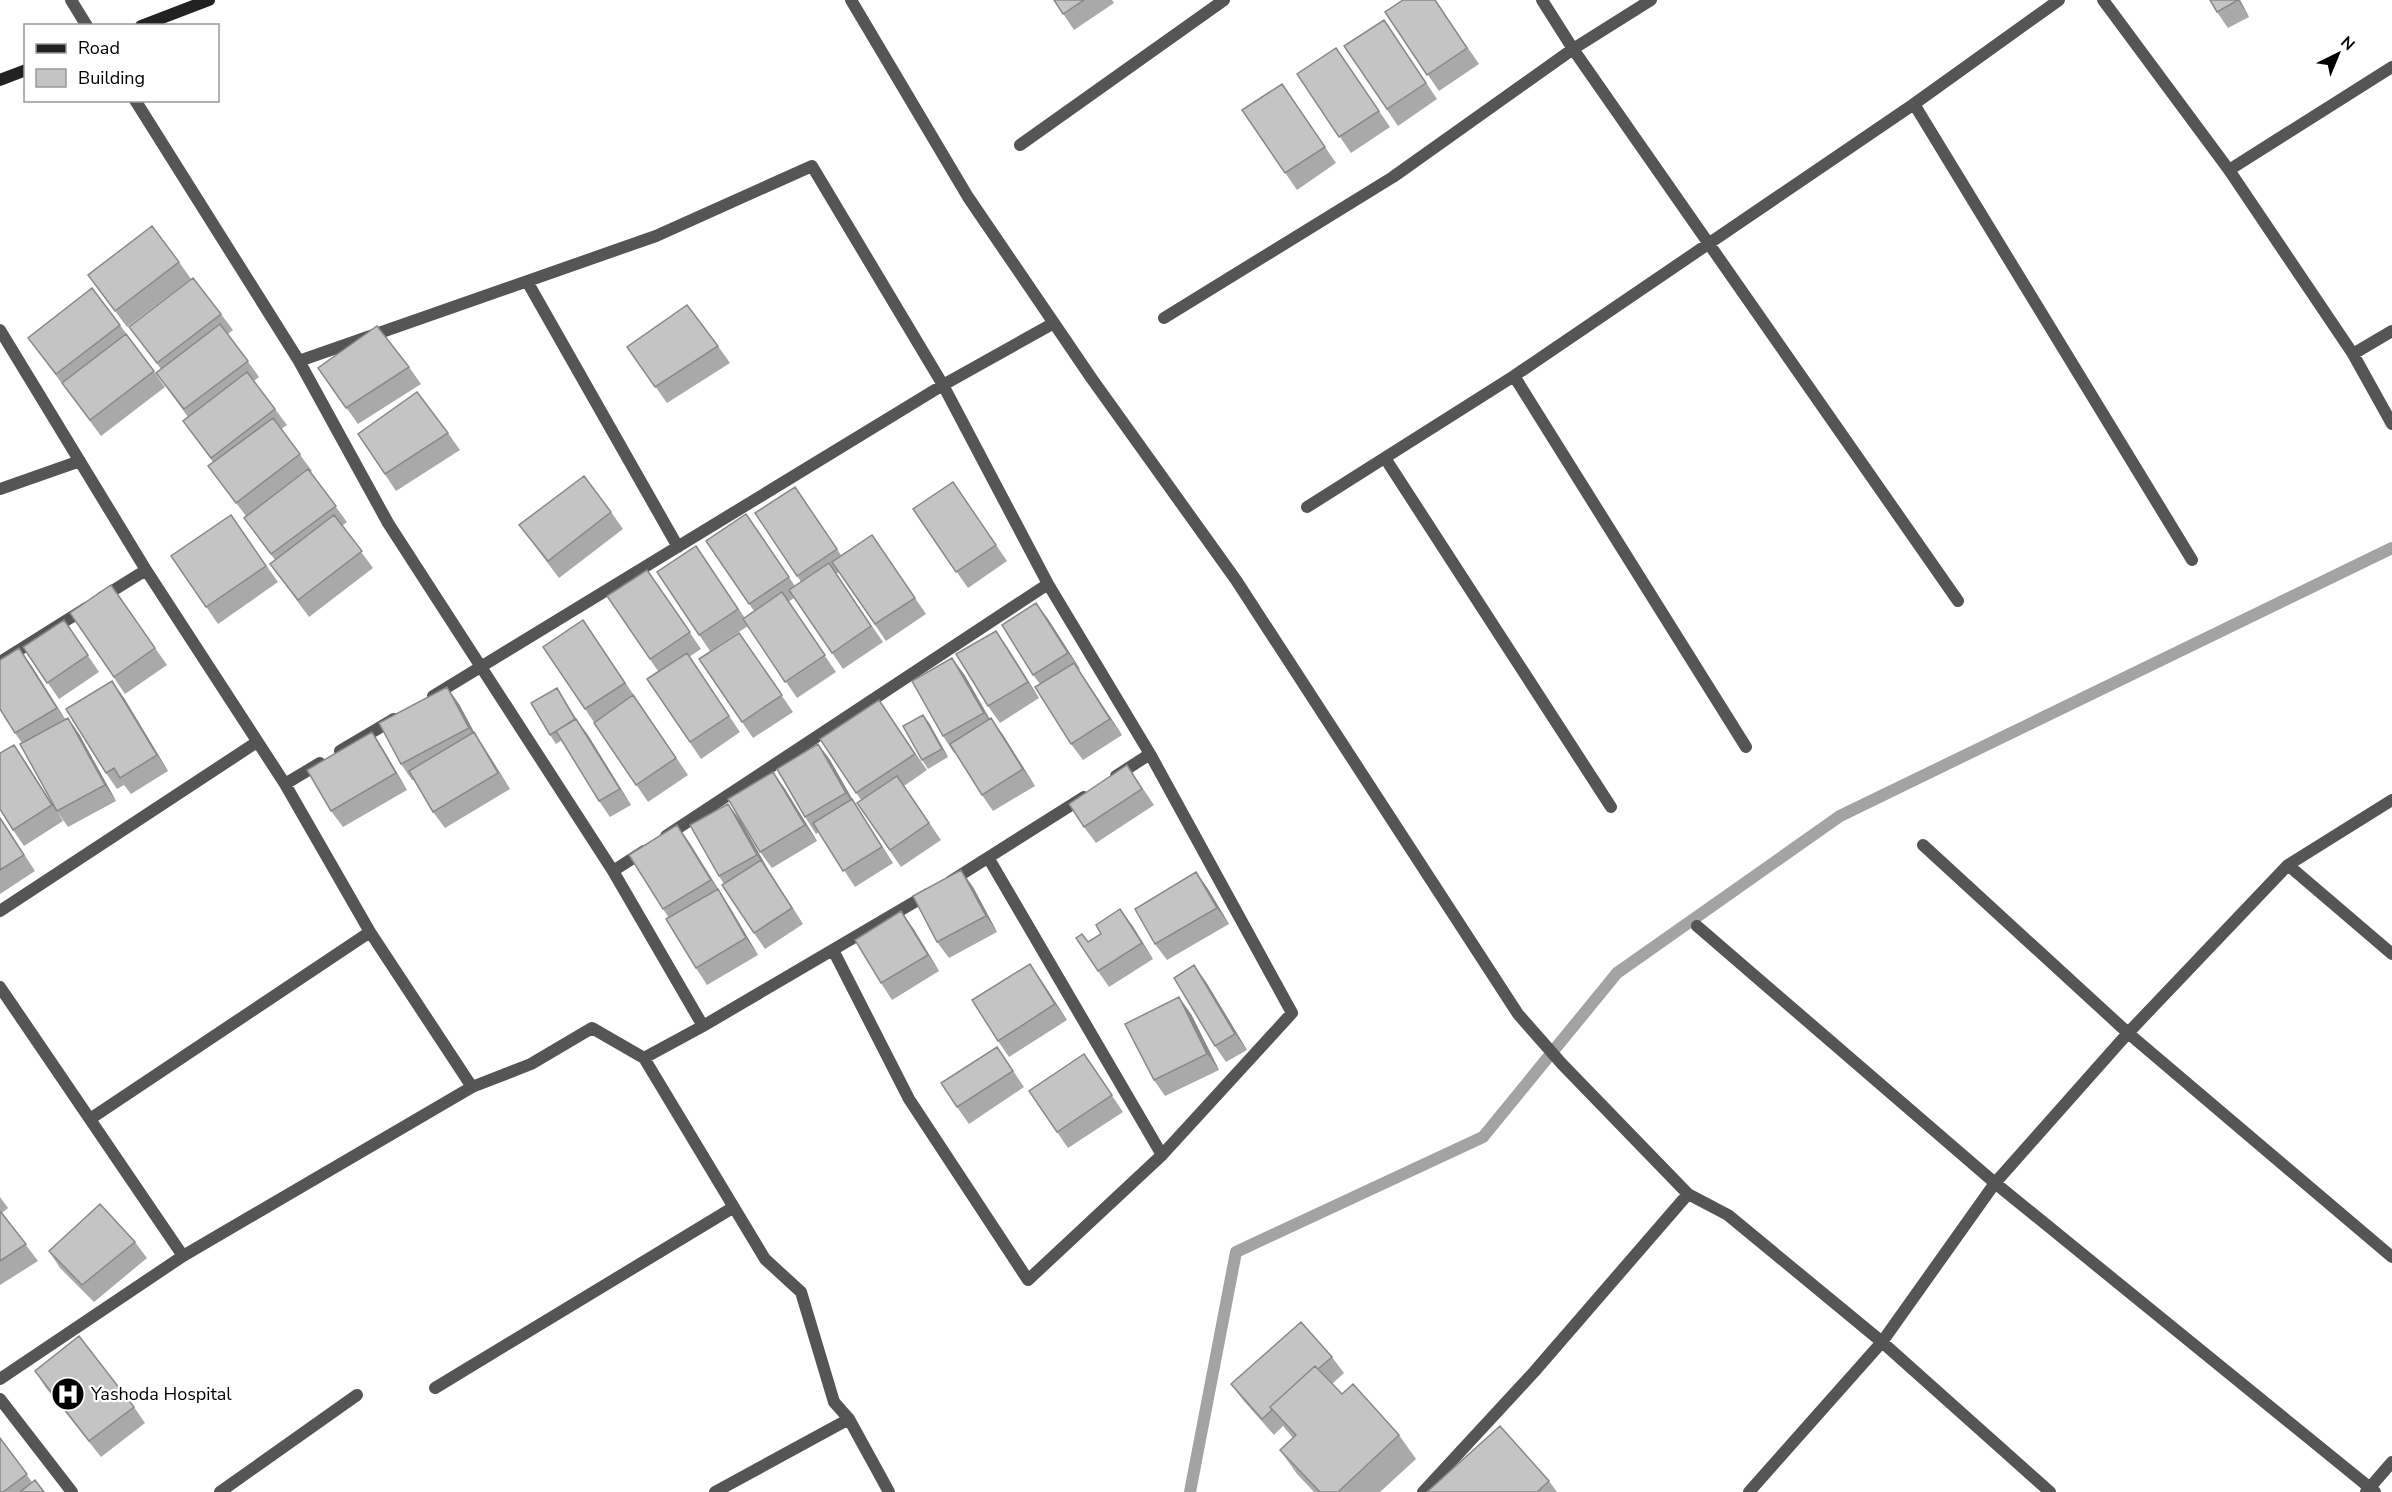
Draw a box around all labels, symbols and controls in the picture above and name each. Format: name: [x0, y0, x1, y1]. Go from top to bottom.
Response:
legend: [24, 24, 219, 102]
north arrow: [2308, 24, 2368, 84]
text: N: [2336, 32, 2359, 56]
text: Road: [78, 36, 120, 60]
text: Building: [78, 66, 145, 90]
hospital icon: Yashoda Hospital: [50, 1376, 86, 1412]
place label: Yashoda Hospital: [90, 1382, 232, 1406]

